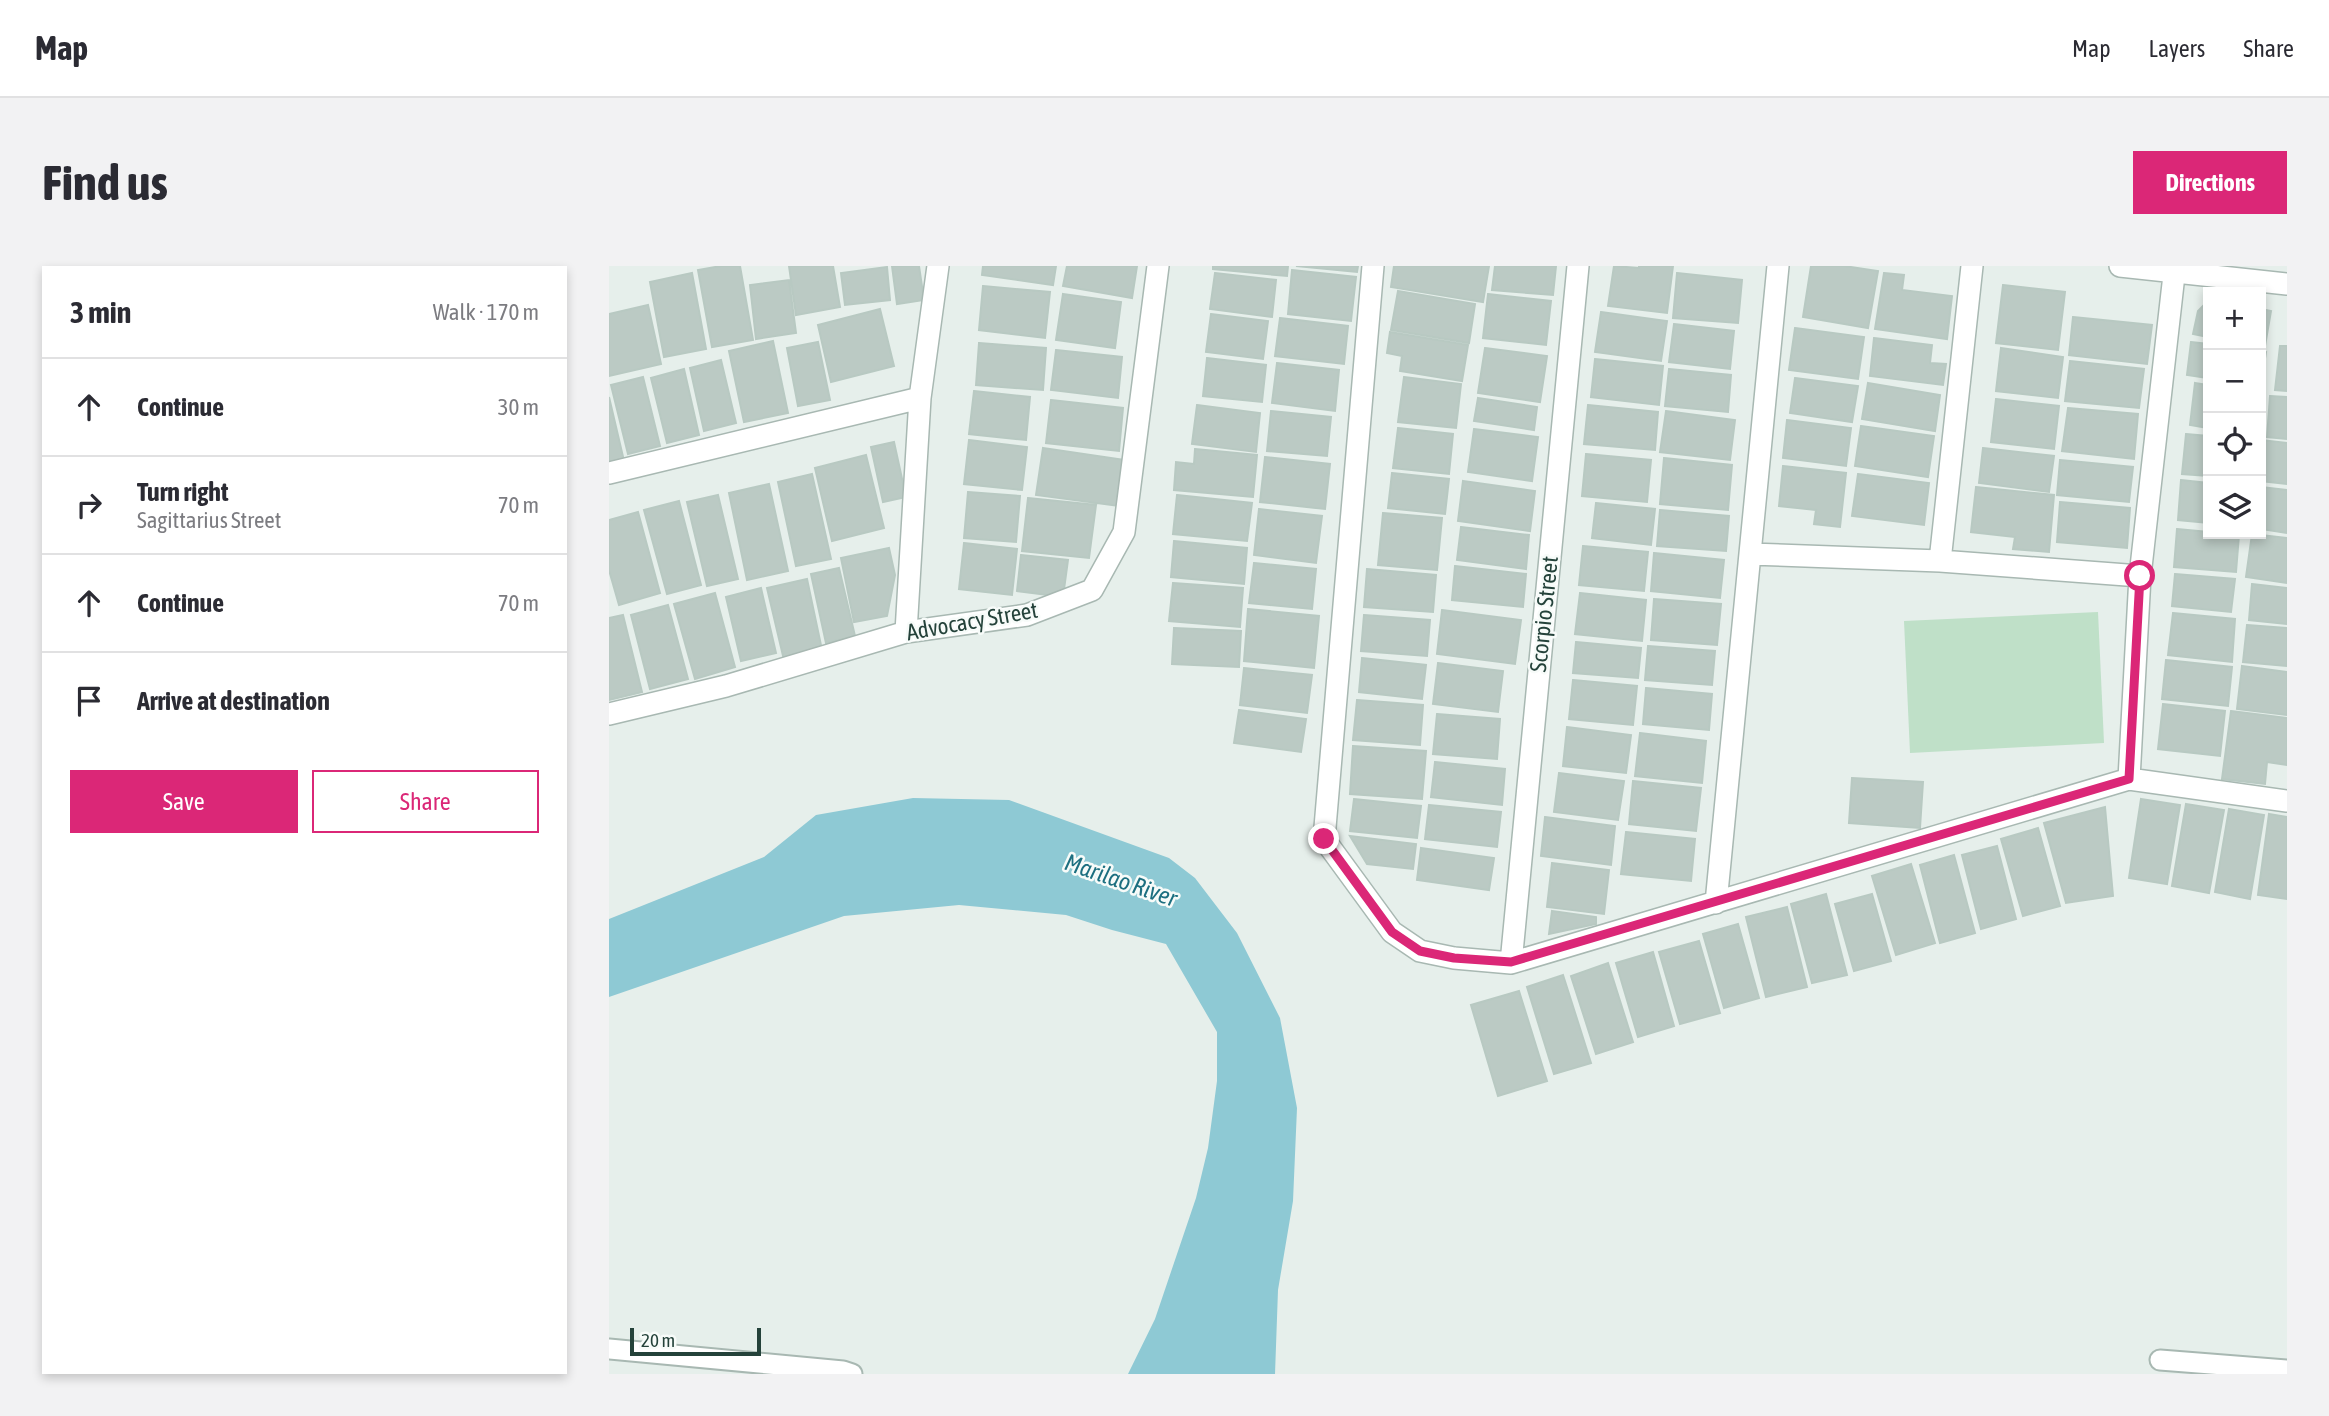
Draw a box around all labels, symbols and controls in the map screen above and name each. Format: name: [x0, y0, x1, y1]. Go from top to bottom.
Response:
text: Map: [35, 29, 88, 67]
text: Map: [2072, 35, 2111, 62]
text: Layers: [2149, 35, 2205, 62]
text: Share: [2243, 35, 2294, 62]
button: Directions: [2133, 151, 2287, 214]
text: Find us: [42, 154, 168, 210]
map controls: [2203, 287, 2266, 539]
button: +: [2203, 287, 2266, 350]
text: 3 min: [70, 295, 131, 329]
text: Walk · 170 m: [433, 299, 539, 325]
button: −: [2203, 350, 2266, 413]
icon: ahead: [70, 388, 108, 426]
text: Continue: [137, 392, 224, 422]
text: 30 m: [498, 394, 539, 420]
button: locate: [2203, 413, 2266, 476]
button: layers: [2203, 476, 2266, 539]
text: Turn right: [137, 477, 228, 507]
icon: right: [70, 486, 108, 524]
text: 70 m: [498, 492, 539, 518]
text: Sagittarius Street: [137, 507, 281, 533]
street label: Scorpio Street: [1525, 555, 1563, 673]
route start: [2124, 560, 2155, 591]
icon: ahead: [70, 584, 108, 622]
text: Continue: [137, 588, 224, 618]
text: 70 m: [498, 590, 539, 616]
street label: Advocacy Street: [904, 597, 1040, 645]
icon: arrive: [70, 682, 108, 720]
text: Arrive at destination: [137, 686, 330, 716]
button: Save: [70, 770, 298, 833]
button: Share: [312, 770, 539, 833]
route end: [1308, 823, 1339, 854]
water label: Marilao River: [1061, 848, 1181, 912]
scale bar: [630, 1325, 761, 1357]
text: 20 m: [641, 1329, 675, 1351]

